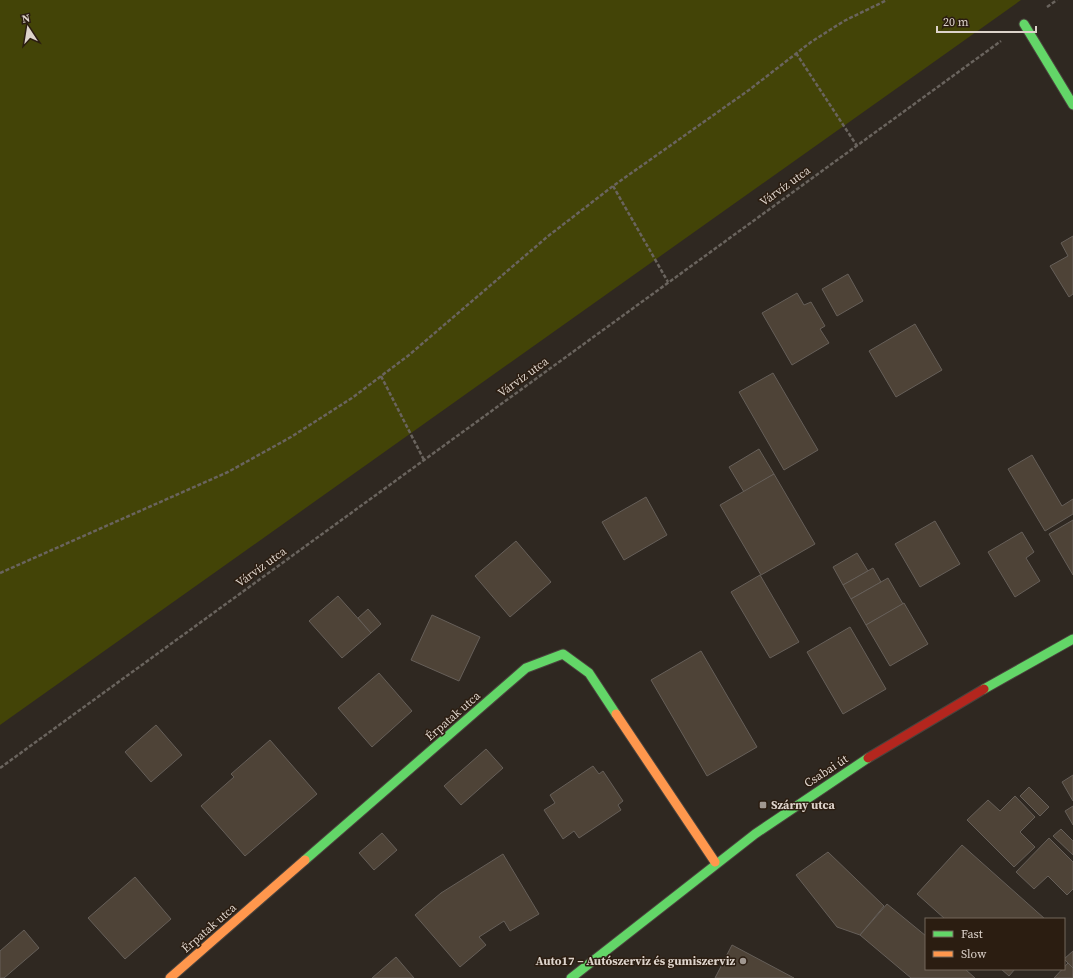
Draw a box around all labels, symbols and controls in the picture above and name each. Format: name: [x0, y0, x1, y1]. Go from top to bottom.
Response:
north arrow: [8, 8, 48, 48]
scale bar: [937, 8, 1036, 34]
text: N: [21, 11, 32, 27]
text: 20 m: [943, 14, 969, 30]
street label: Várvíz utca: [756, 162, 814, 210]
street label: Várvíz utca: [494, 353, 552, 401]
street label: Várvíz utca: [232, 543, 290, 591]
street label: Érpatak utca: [422, 687, 484, 744]
street label: Csabai út: [801, 751, 851, 791]
place label: Szárny utca: [771, 797, 836, 813]
marker: Szárny utca: [758, 800, 768, 810]
street label: Érpatak utca: [178, 899, 240, 956]
legend: [925, 918, 1065, 970]
text: Fast: [961, 926, 983, 942]
text: Slow: [961, 946, 987, 962]
place label: Auto17 – Autószerviz és gumiszerviz: [536, 953, 735, 969]
marker: Auto17 – Autószerviz és gumiszerviz: [738, 956, 748, 966]

